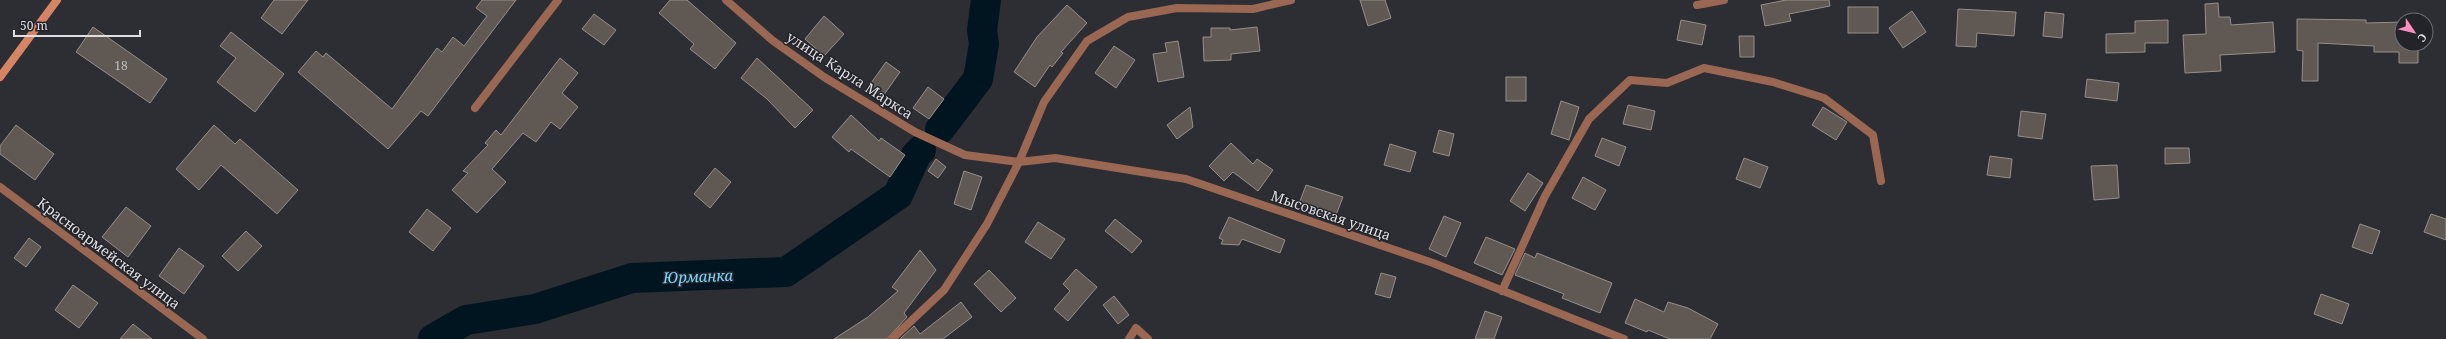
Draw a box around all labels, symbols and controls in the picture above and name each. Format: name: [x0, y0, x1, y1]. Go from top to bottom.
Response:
scale bar: [14, 12, 140, 38]
north arrow: [2394, 12, 2434, 52]
text: 50 m: [20, 17, 48, 34]
street label: улица Карла Маркса: [783, 27, 917, 123]
text: С: [2414, 31, 2431, 45]
house number: 18: [114, 57, 128, 74]
street label: Мысовская улица: [1269, 186, 1393, 244]
street label: Красноармейская улица: [34, 193, 184, 313]
water label: Юрманка: [662, 265, 734, 287]

